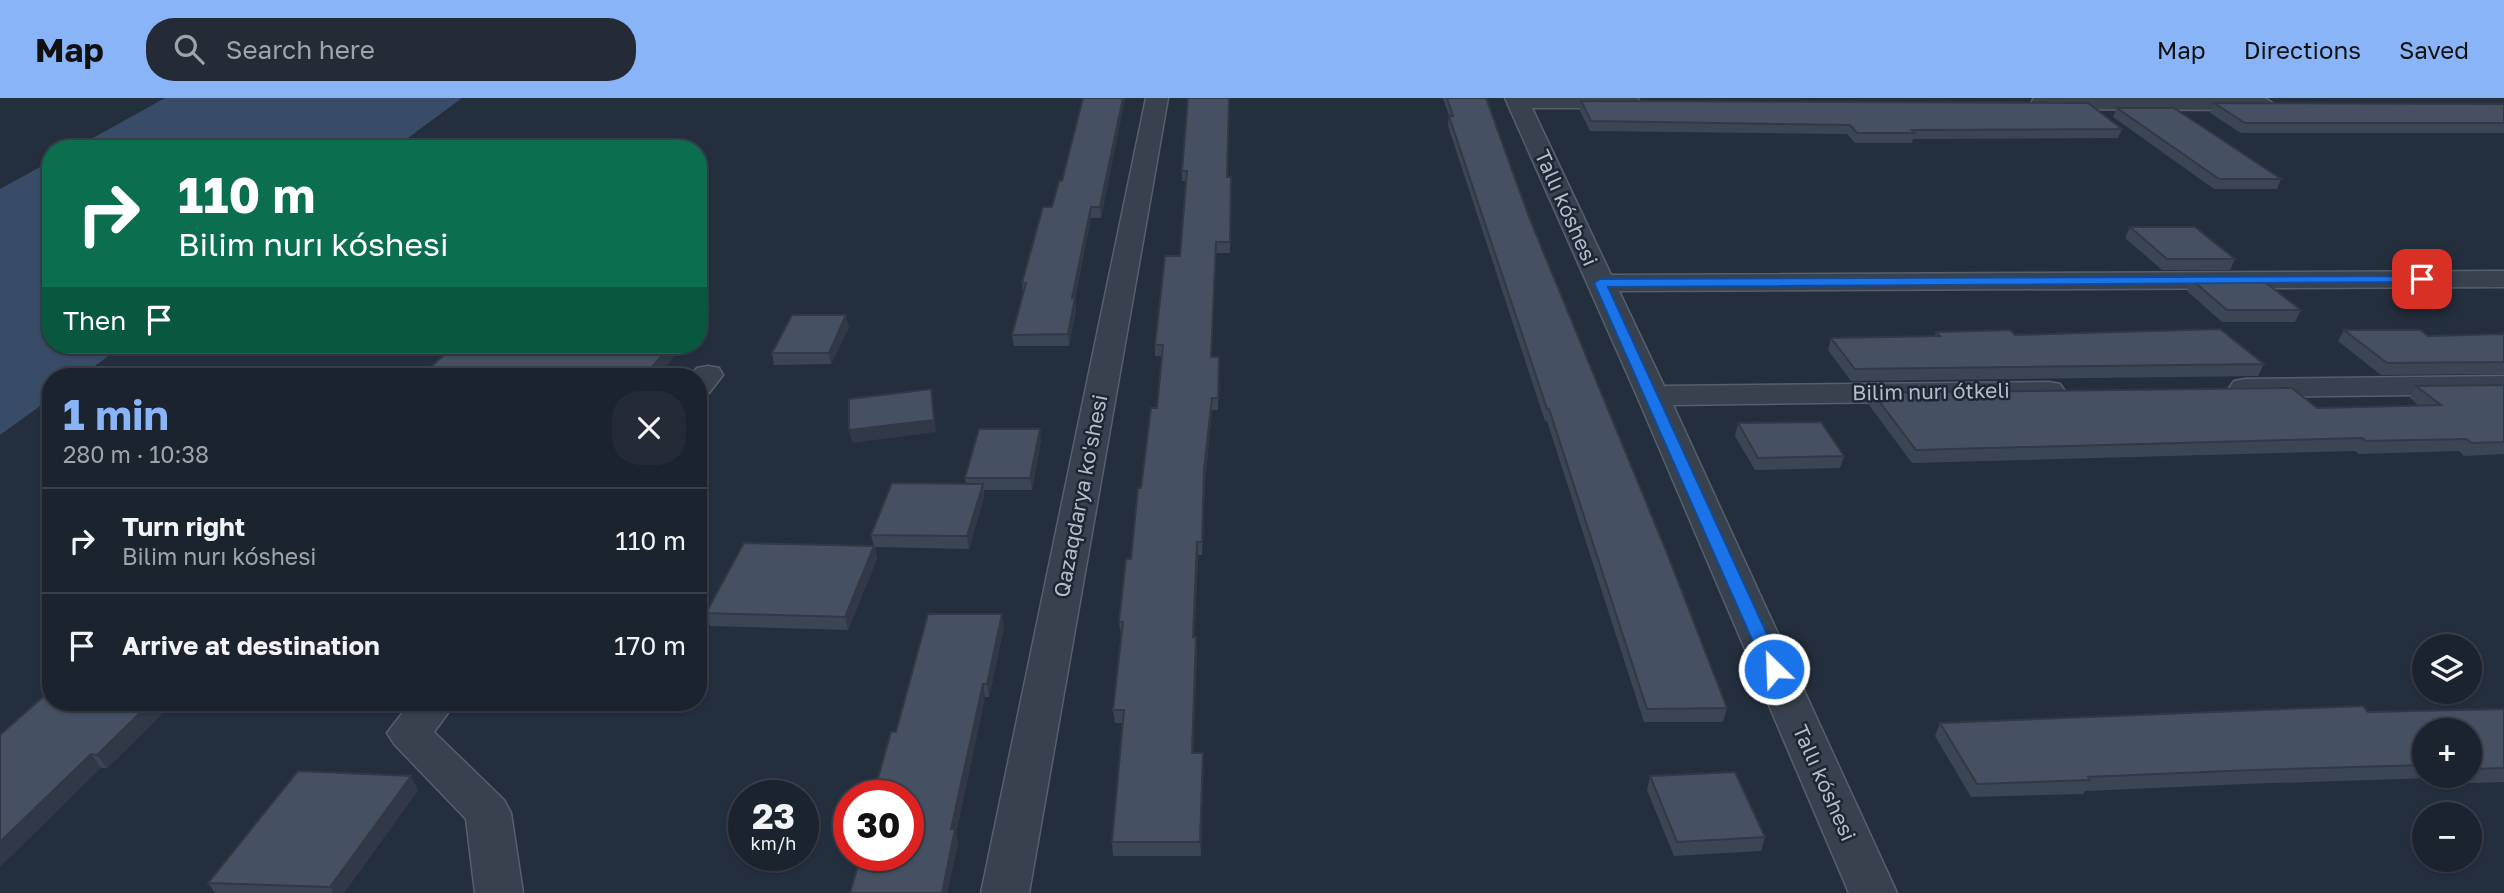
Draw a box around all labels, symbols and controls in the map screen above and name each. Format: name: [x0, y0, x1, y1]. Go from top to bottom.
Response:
search box: [146, 18, 636, 81]
text: Map: [35, 30, 104, 69]
icon: search: [170, 30, 208, 68]
text: Search here: [226, 34, 375, 65]
text: Map: [2157, 35, 2206, 64]
text: Directions: [2244, 35, 2361, 64]
text: Saved: [2399, 35, 2469, 64]
street label: Tallı kóshesi: [1530, 146, 1604, 270]
text: 110 m: [178, 165, 315, 224]
icon: right: [63, 168, 154, 259]
text: Bilim nurı kóshesi: [178, 225, 449, 263]
pin: [2392, 249, 2452, 309]
icon: arrive: [2403, 260, 2441, 298]
icon: arrive: [140, 301, 178, 339]
text: Then: [63, 305, 126, 336]
street label: Bilim nurı ótkeli: [1852, 377, 2010, 405]
text: 1 min: [63, 389, 169, 439]
button: close: [612, 391, 686, 465]
street label: Qazaqdarya ko'shesi: [1048, 392, 1112, 599]
text: 280 m · 10:38: [63, 440, 209, 468]
text: Turn right: [122, 511, 245, 542]
icon: right: [63, 522, 101, 560]
text: 110 m: [615, 525, 686, 556]
text: Bilim nurı kóshesi: [122, 542, 317, 570]
icon: arrive: [63, 627, 101, 665]
text: Arrive at destination: [122, 630, 380, 661]
text: 170 m: [614, 630, 686, 661]
position arrow: [1737, 632, 1811, 706]
map controls: [2412, 634, 2482, 872]
button: layers: [2412, 634, 2482, 704]
button: +: [2412, 718, 2482, 788]
street label: Tallı kóshesi: [1788, 721, 1862, 845]
speed limit sign: 30: [833, 780, 924, 871]
text: 23: [752, 795, 795, 837]
button: −: [2412, 802, 2482, 872]
text: km/h: [751, 832, 796, 854]

